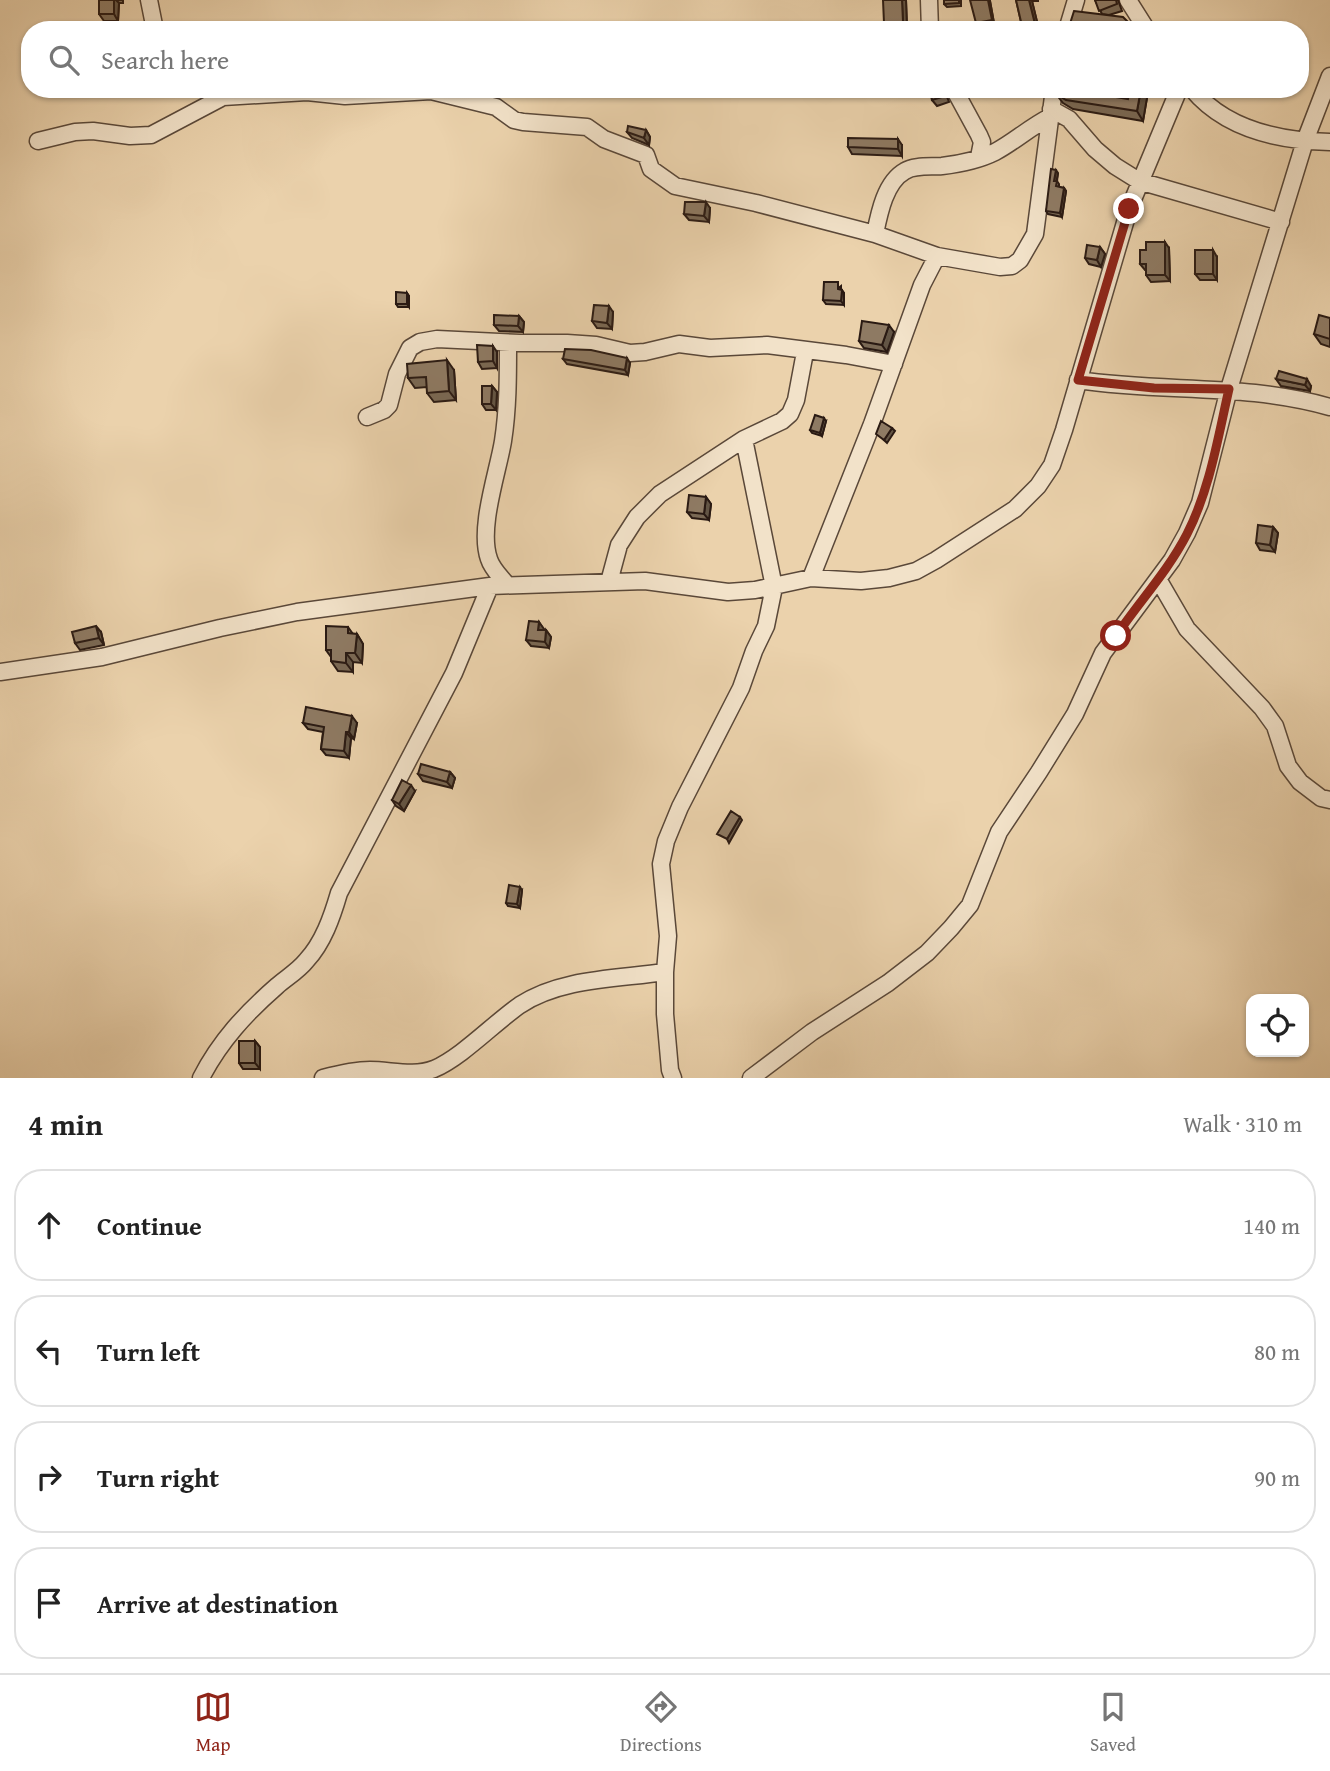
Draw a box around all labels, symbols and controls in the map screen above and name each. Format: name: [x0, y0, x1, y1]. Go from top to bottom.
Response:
search box: [21, 21, 1309, 98]
text: Search here: [101, 40, 229, 79]
icon: search: [45, 41, 83, 79]
route end: [1113, 193, 1144, 224]
route start: [1100, 620, 1131, 651]
map controls: [1246, 994, 1309, 1057]
button: locate: [1246, 994, 1309, 1057]
text: 4 min: [28, 1102, 103, 1146]
text: Walk · 310 m: [1183, 1107, 1302, 1140]
icon: ahead: [30, 1206, 68, 1244]
text: Continue: [97, 1206, 202, 1245]
text: 140 m: [1243, 1209, 1300, 1242]
icon: left: [30, 1332, 68, 1370]
text: Turn left: [97, 1332, 200, 1371]
text: 80 m: [1254, 1335, 1300, 1368]
icon: right: [30, 1458, 68, 1496]
text: Turn right: [97, 1458, 219, 1497]
text: 90 m: [1254, 1461, 1300, 1494]
icon: arrive: [30, 1584, 68, 1622]
text: Arrive at destination: [97, 1584, 338, 1623]
tab: Map: [194, 1688, 232, 1758]
tab: Directions: [620, 1688, 702, 1758]
tab: Saved: [1090, 1688, 1136, 1758]

